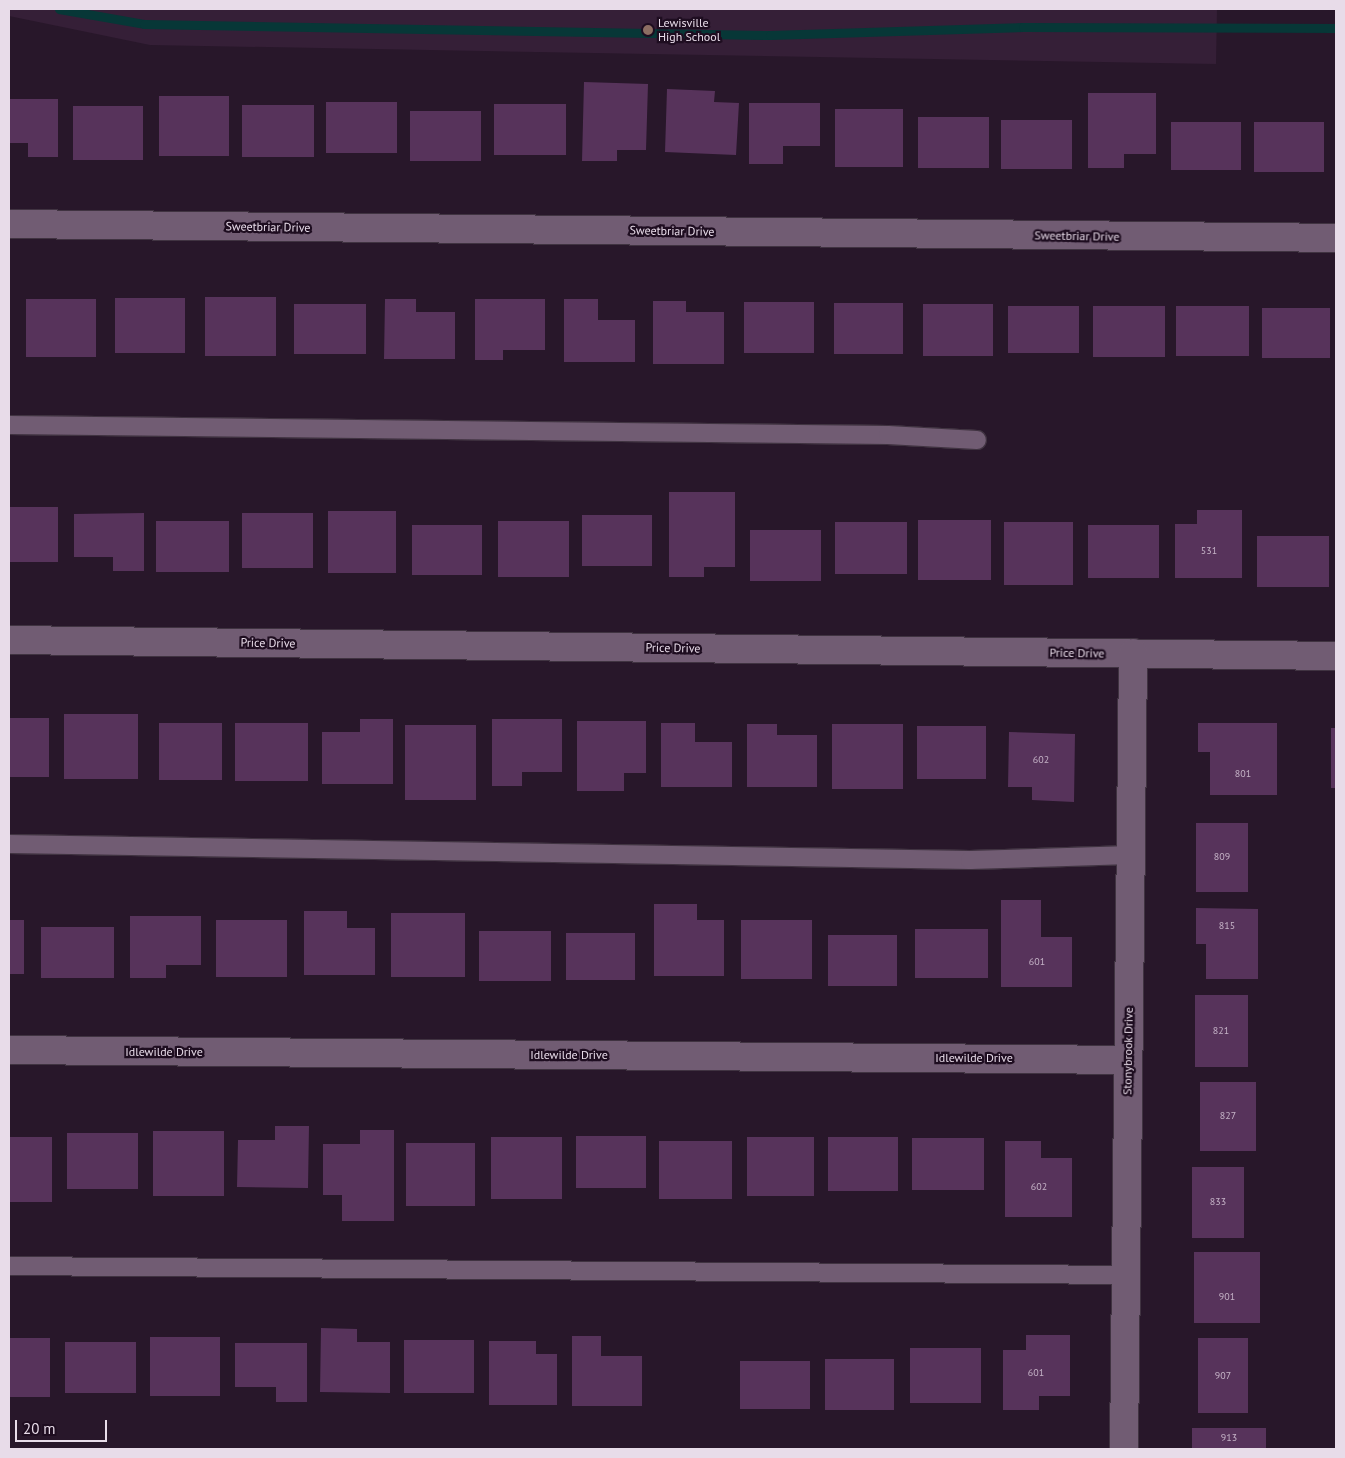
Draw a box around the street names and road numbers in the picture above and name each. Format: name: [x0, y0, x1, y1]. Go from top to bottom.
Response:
street label: Sweetbriar Drive: [225, 219, 311, 235]
street label: Sweetbriar Drive: [629, 223, 715, 239]
street label: Sweetbriar Drive: [1034, 228, 1120, 244]
street label: Price Drive: [240, 635, 296, 651]
street label: Price Drive: [645, 640, 701, 656]
street label: Price Drive: [1049, 645, 1105, 661]
street label: Stonybrook Drive: [1120, 1007, 1136, 1095]
street label: Idlewilde Drive: [125, 1045, 203, 1059]
street label: Idlewilde Drive: [530, 1048, 608, 1062]
street label: Idlewilde Drive: [935, 1051, 1013, 1065]

